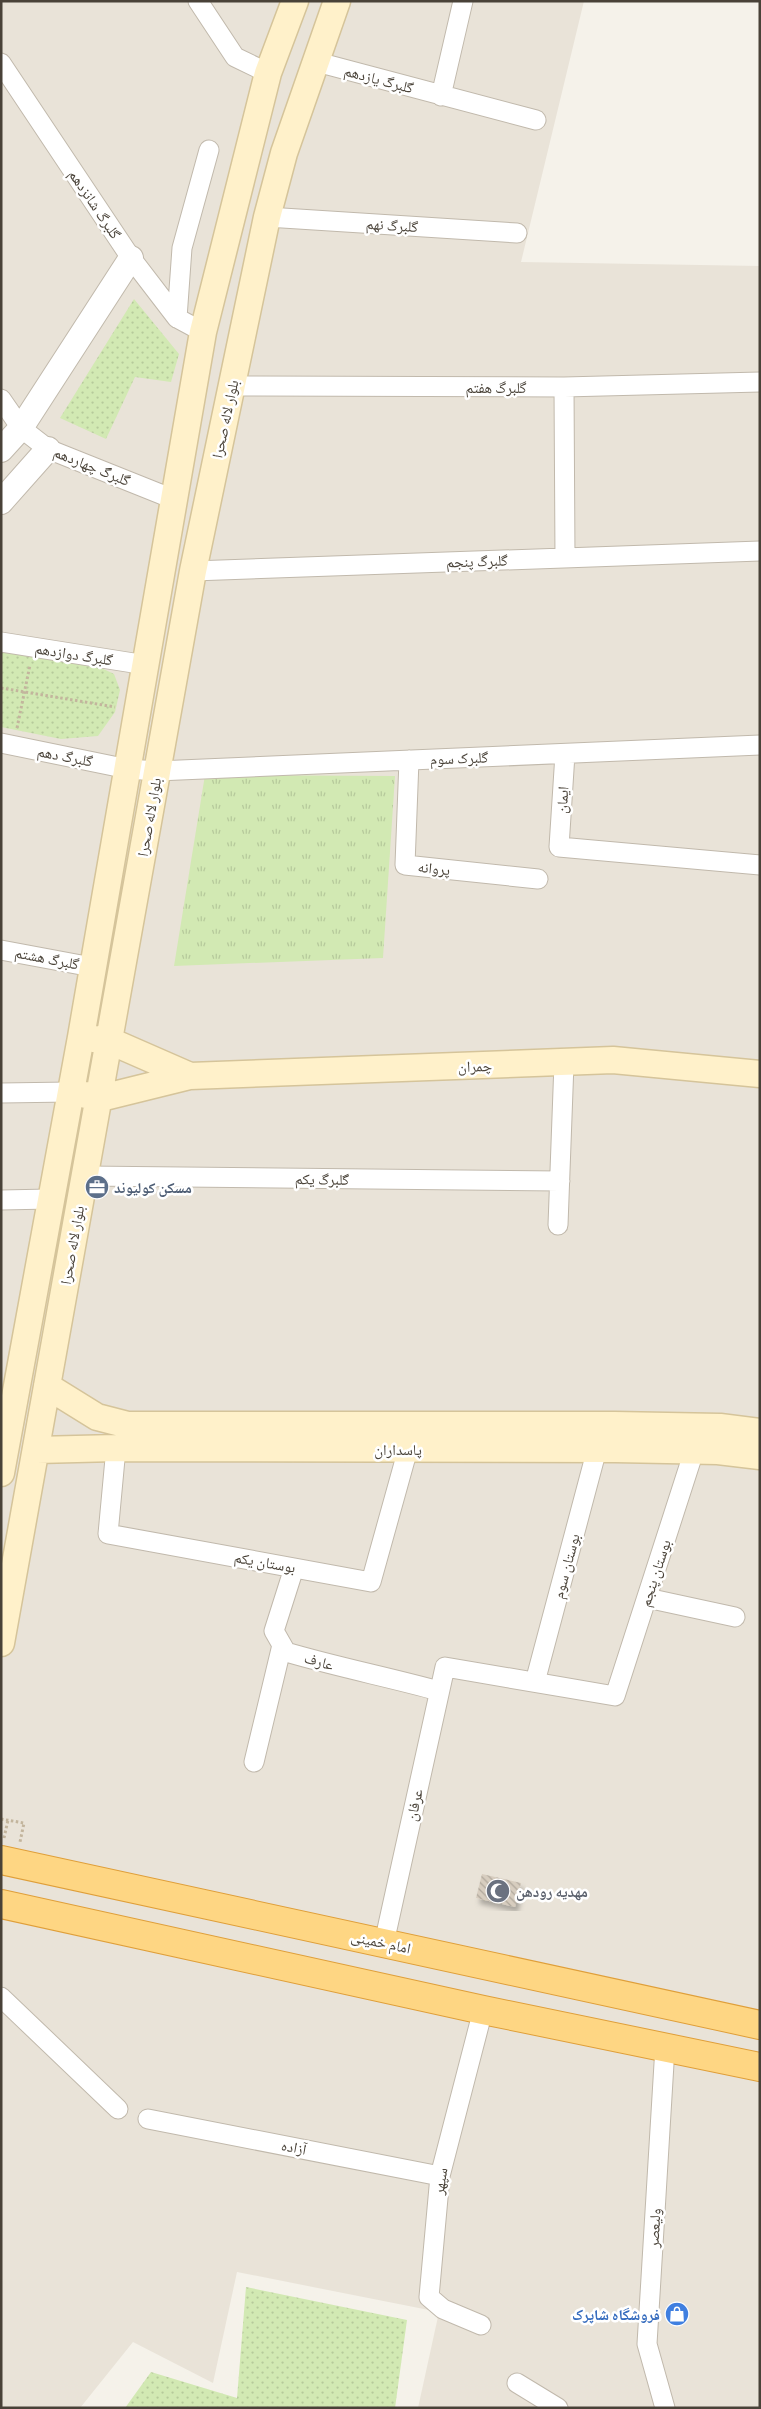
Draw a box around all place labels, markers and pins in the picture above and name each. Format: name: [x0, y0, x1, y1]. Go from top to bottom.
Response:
office icon: مسکن کولیوند: [84, 1174, 110, 1200]
place label: مسکن کولیوند: [114, 1178, 192, 1197]
mosque icon: مهدیه رودهن: [485, 1878, 511, 1904]
place label: مهدیه رودهن: [516, 1882, 588, 1901]
shop icon: فروشگاه شاپرک: [664, 2301, 690, 2327]
place label: فروشگاه شاپرک: [572, 2305, 660, 2324]

